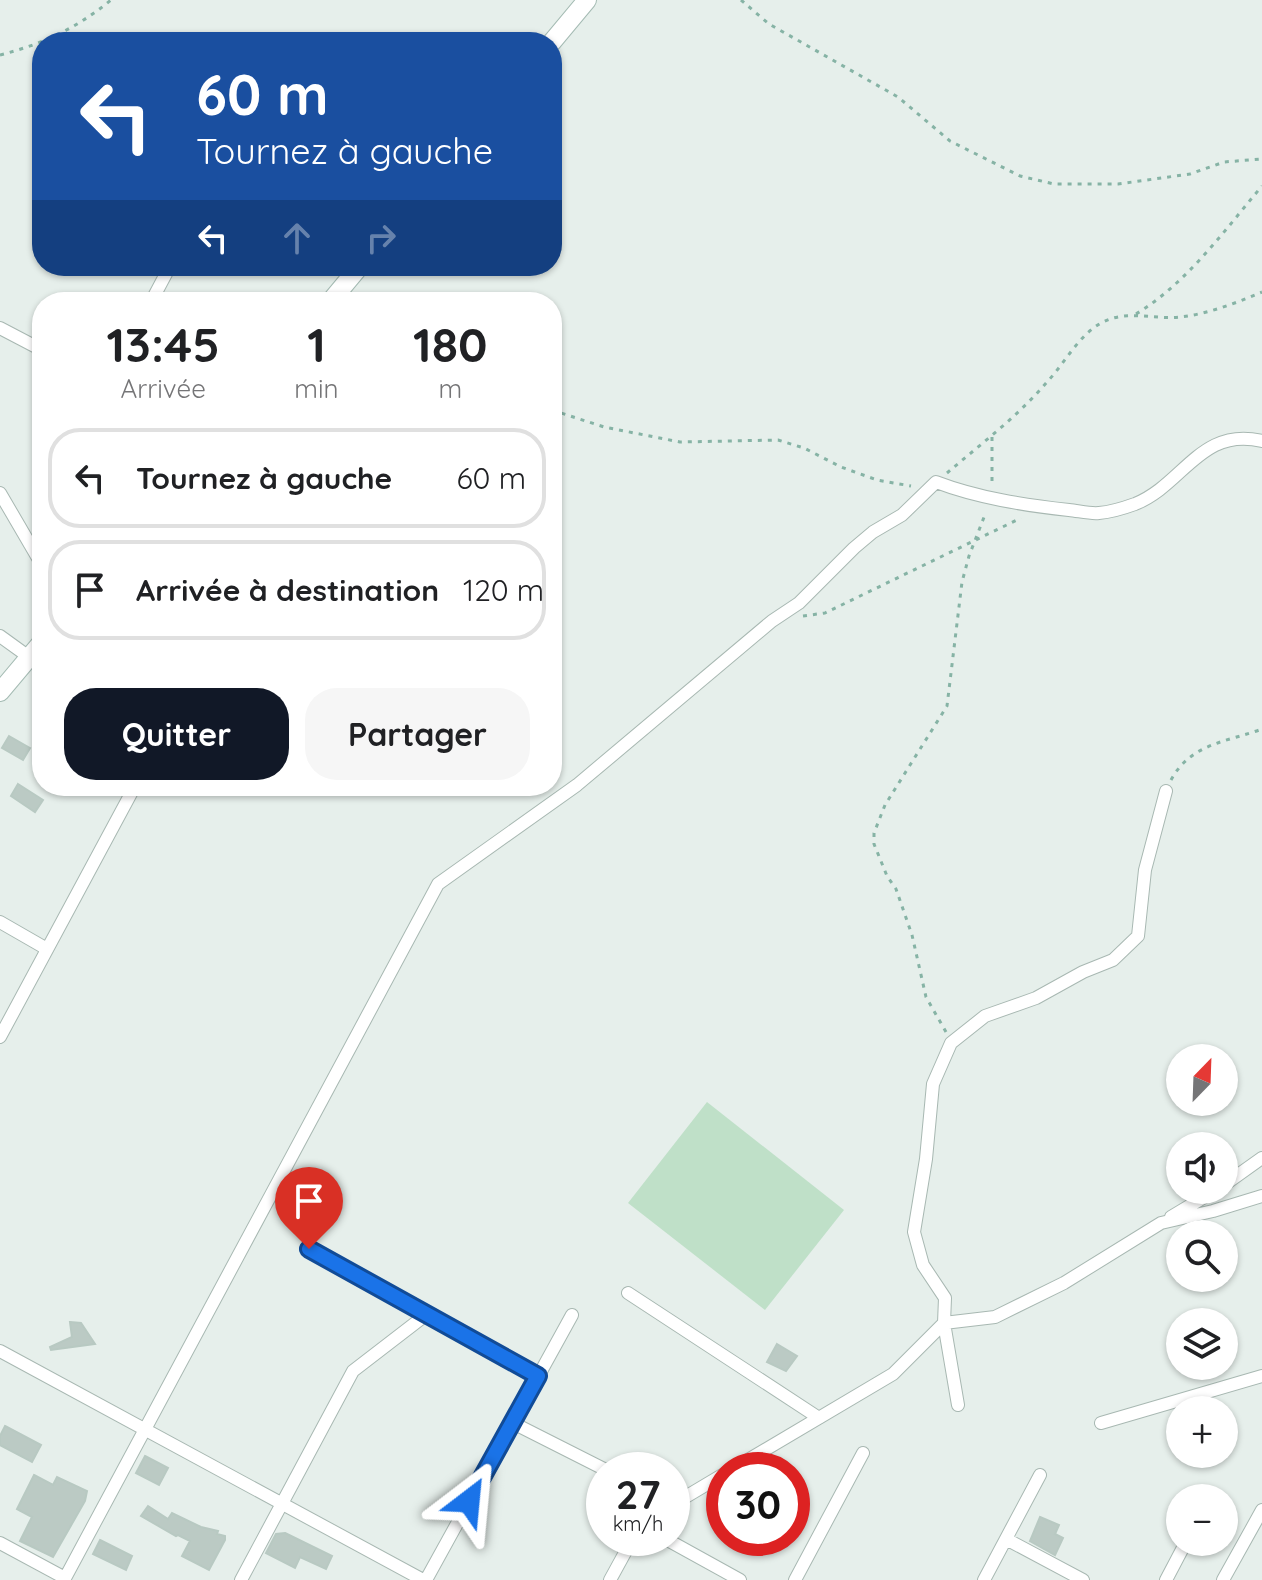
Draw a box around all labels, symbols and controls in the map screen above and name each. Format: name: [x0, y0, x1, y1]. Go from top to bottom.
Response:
text: 60 m: [196, 59, 329, 129]
icon: left: [64, 64, 168, 168]
text: Tournez à gauche: [196, 128, 493, 173]
icon: left: [191, 216, 235, 260]
icon: ahead: [275, 216, 319, 260]
icon: right: [359, 216, 403, 260]
text: 13:45: [106, 314, 220, 374]
text: 1: [307, 314, 326, 374]
text: 180: [413, 314, 488, 374]
text: Arrivée: [120, 372, 206, 405]
text: min: [294, 372, 339, 405]
text: m: [438, 372, 462, 405]
icon: left: [68, 456, 112, 500]
text: Tournez à gauche: [136, 459, 392, 497]
text: 60 m: [456, 459, 526, 497]
icon: arrive: [68, 568, 112, 612]
text: Arrivée à destination: [136, 571, 439, 609]
text: 120 m: [463, 571, 544, 609]
button: Quitter: [64, 688, 289, 780]
button: Partager: [305, 688, 530, 780]
north arrow: [1166, 1044, 1238, 1116]
map controls: [1166, 1044, 1238, 1556]
button: sound: [1166, 1132, 1238, 1204]
pin: [275, 1167, 343, 1249]
icon: arrive: [287, 1179, 331, 1223]
button: search: [1166, 1220, 1238, 1292]
button: layers: [1166, 1308, 1238, 1380]
button: +: [1166, 1396, 1238, 1468]
speed limit sign: 30: [706, 1452, 810, 1556]
position arrow: [427, 1459, 511, 1543]
text: 27: [616, 1469, 660, 1519]
button: −: [1166, 1484, 1238, 1556]
text: km/h: [613, 1511, 663, 1536]

